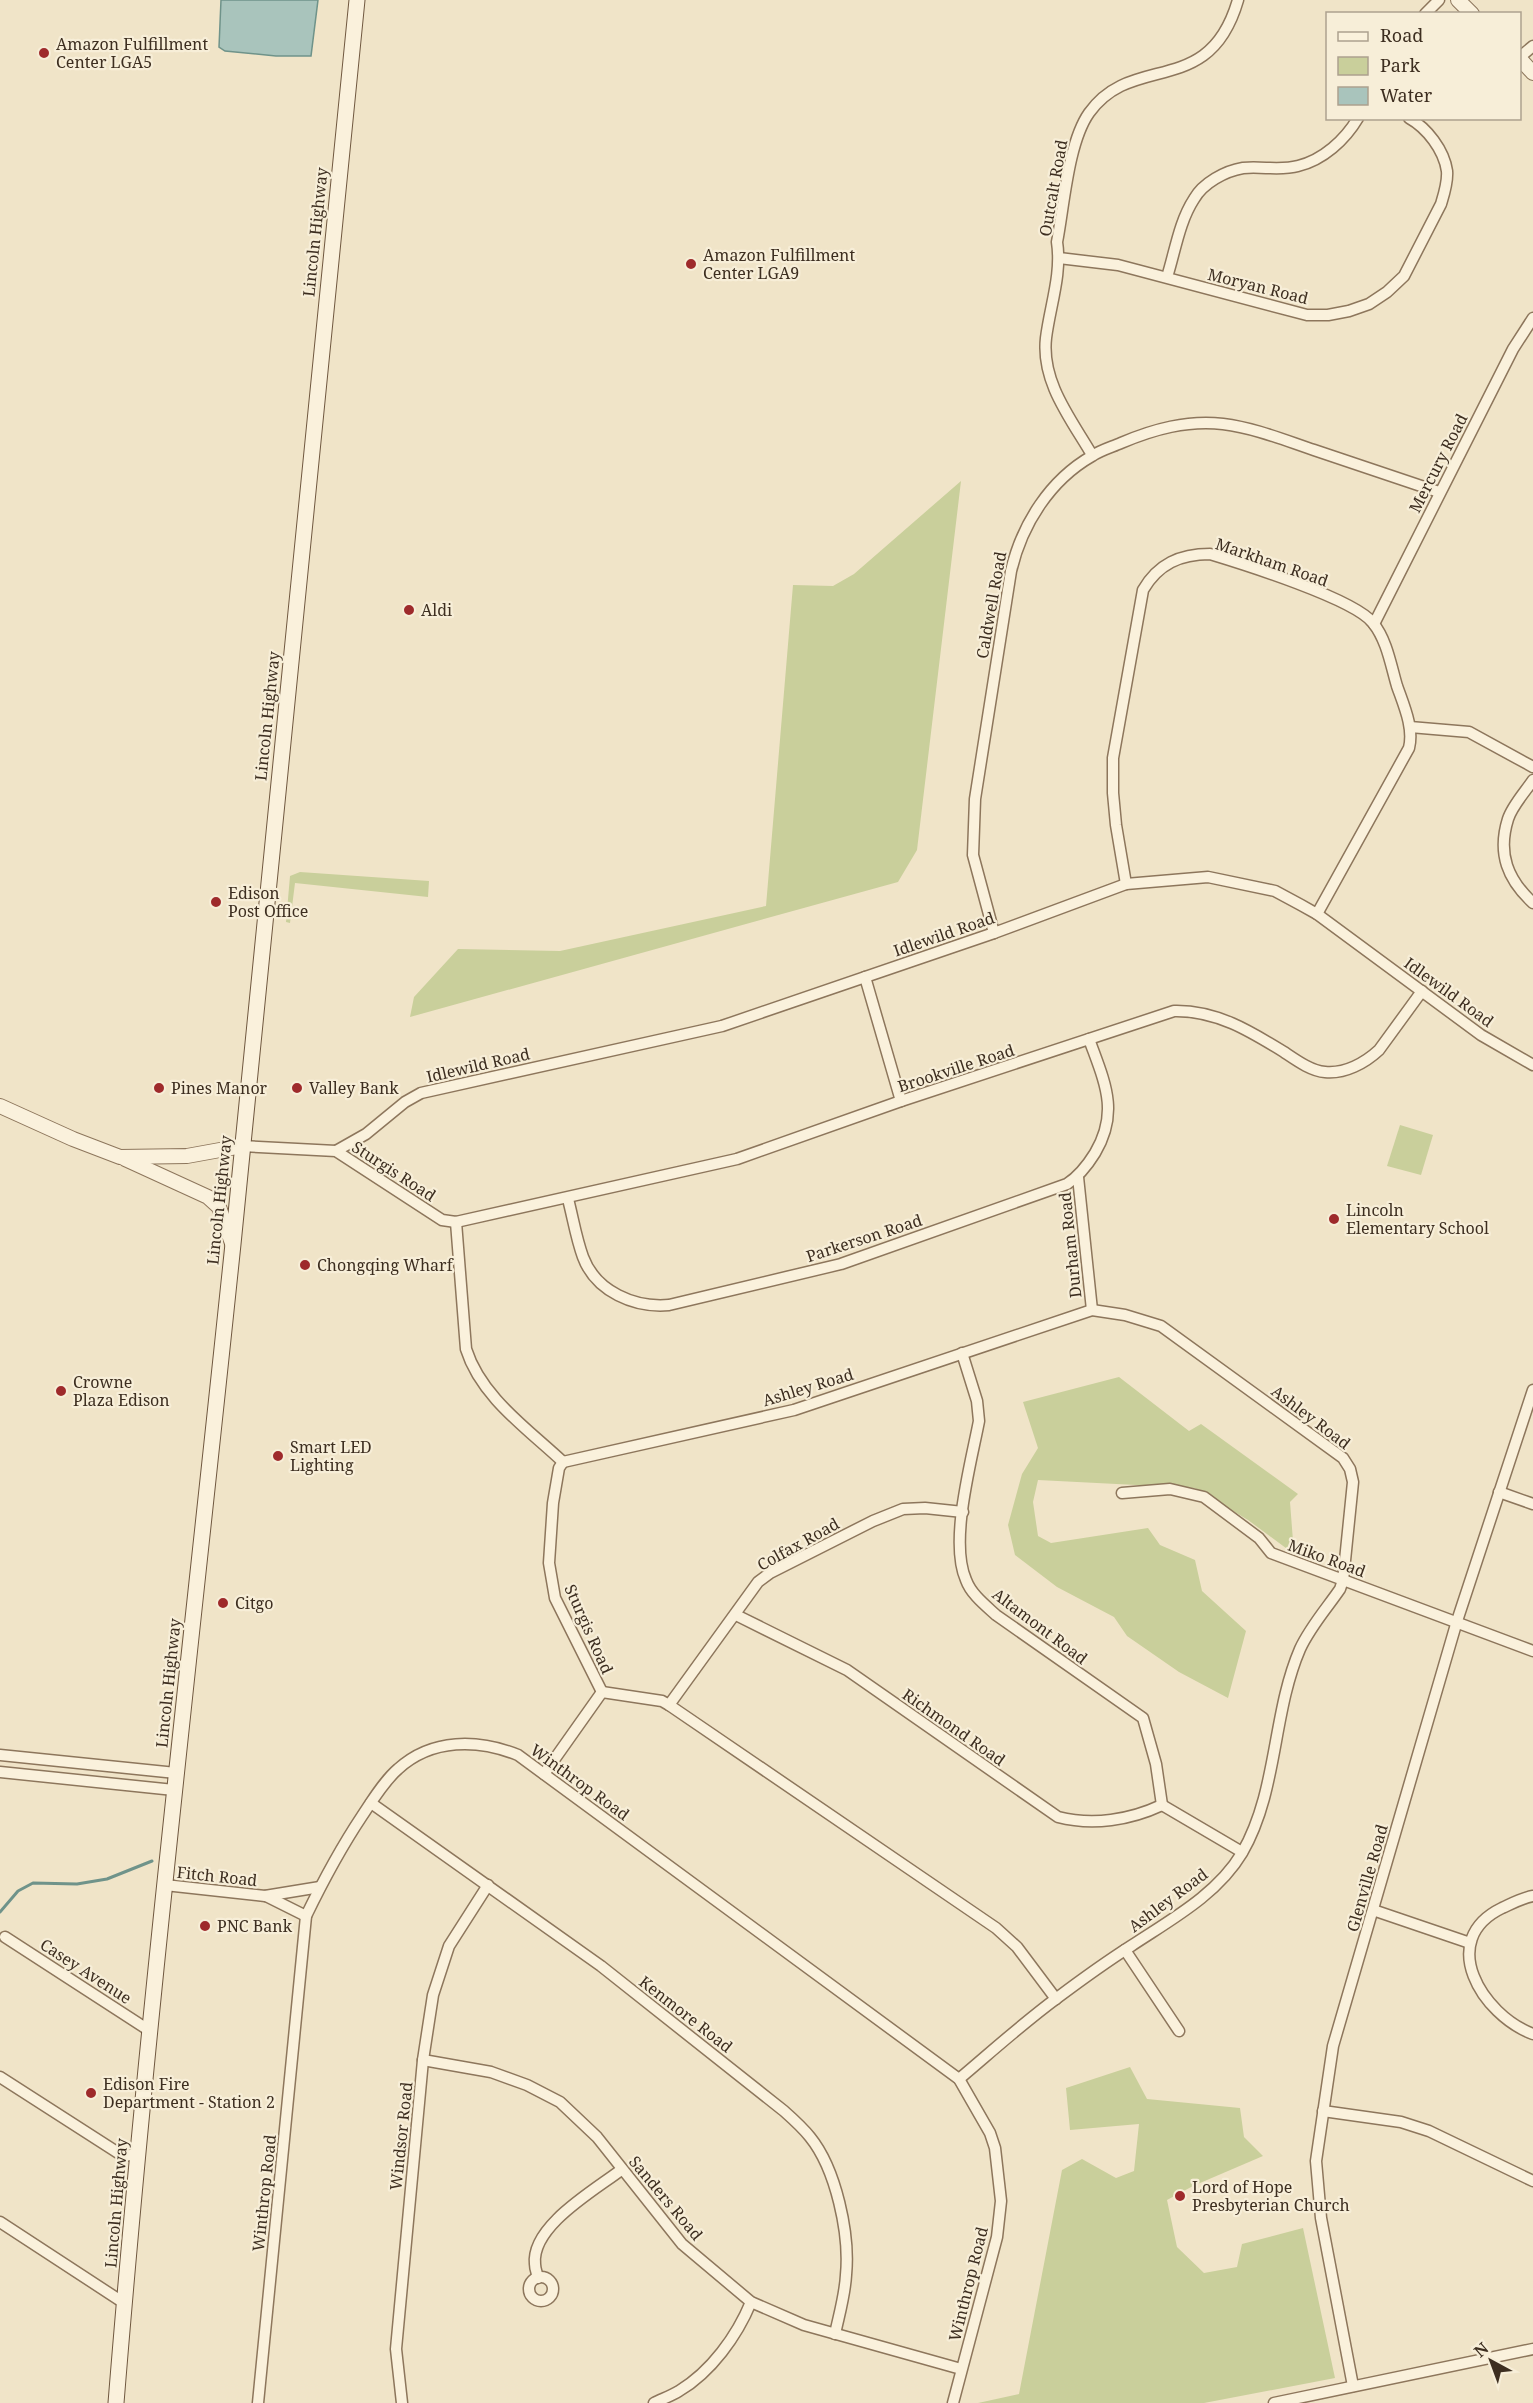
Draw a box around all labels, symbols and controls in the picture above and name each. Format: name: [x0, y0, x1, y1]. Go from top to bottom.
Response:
legend: [1326, 12, 1521, 120]
text: Road: [1380, 23, 1423, 47]
place label: Amazon Fulfillment Center LGA5: [56, 33, 208, 73]
marker: Amazon Fulfillment Center LGA5: [37, 46, 51, 60]
text: Park: [1380, 53, 1420, 77]
text: Water: [1380, 83, 1433, 107]
street label: Outcalt Road: [1034, 138, 1072, 238]
street label: Lincoln Highway: [297, 165, 333, 298]
place label: Amazon Fulfillment Center LGA9: [703, 244, 855, 284]
marker: Amazon Fulfillment Center LGA9: [684, 257, 698, 271]
street label: Moryan Road: [1205, 263, 1311, 309]
street label: Mercury Road: [1404, 410, 1472, 516]
street label: Markham Road: [1213, 532, 1331, 592]
street label: Caldwell Road: [971, 549, 1011, 660]
place label: Aldi: [421, 599, 452, 621]
marker: Aldi: [402, 603, 416, 617]
street label: Lincoln Highway: [249, 649, 285, 782]
place label: Edison Post Office: [228, 882, 308, 922]
marker: Edison Post Office: [209, 895, 223, 909]
street label: Idlewild Road: [890, 906, 998, 962]
street label: Idlewild Road: [1400, 952, 1498, 1032]
street label: Brookville Road: [895, 1039, 1017, 1097]
street label: Idlewild Road: [424, 1042, 532, 1088]
place label: Pines Manor: [171, 1077, 268, 1099]
place label: Valley Bank: [309, 1077, 399, 1099]
marker: Pines Manor: [152, 1081, 166, 1095]
marker: Valley Bank: [290, 1081, 304, 1095]
street label: Lincoln Highway: [201, 1133, 237, 1266]
street label: Sturgis Road: [348, 1136, 440, 1206]
street label: Durham Road: [1053, 1191, 1086, 1299]
place label: Lincoln Elementary School: [1346, 1199, 1489, 1239]
street label: Parkerson Road: [803, 1209, 925, 1267]
marker: Lincoln Elementary School: [1327, 1212, 1341, 1226]
place label: Chongqing Wharf: [317, 1254, 455, 1276]
marker: Chongqing Wharf: [298, 1258, 312, 1272]
street label: Ashley Road: [760, 1363, 856, 1411]
place label: Crowne Plaza Edison: [73, 1371, 170, 1411]
street label: Ashley Road: [1267, 1380, 1355, 1454]
marker: Crowne Plaza Edison: [54, 1384, 68, 1398]
place label: Smart LED Lighting: [290, 1436, 372, 1476]
marker: Smart LED Lighting: [271, 1449, 285, 1463]
street label: Colfax Road: [753, 1512, 843, 1576]
street label: Miko Road: [1285, 1534, 1369, 1582]
street label: Sturgis Road: [559, 1581, 619, 1677]
street label: Altamont Road: [988, 1583, 1092, 1669]
place label: Citgo: [235, 1592, 273, 1614]
marker: Citgo: [216, 1596, 230, 1610]
street label: Lincoln Highway: [150, 1616, 186, 1749]
street label: Richmond Road: [898, 1683, 1010, 1771]
street label: Winthrop Road: [526, 1739, 634, 1825]
street label: Glenville Road: [1341, 1822, 1393, 1934]
street label: Fitch Road: [176, 1861, 259, 1891]
street label: Ashley Road: [1124, 1863, 1212, 1937]
place label: PNC Bank: [217, 1915, 293, 1937]
marker: PNC Bank: [198, 1919, 212, 1933]
street label: Casey Avenue: [36, 1933, 136, 2009]
street label: Kenmore Road: [635, 1971, 737, 2058]
place label: Edison Fire Department - Station 2: [103, 2073, 275, 2113]
street label: Windsor Road: [384, 2081, 418, 2191]
marker: Edison Fire Department - Station 2: [84, 2086, 98, 2100]
street label: Winthrop Road: [247, 2133, 281, 2252]
street label: Lincoln Highway: [99, 2136, 133, 2269]
street label: Sanders Road: [624, 2151, 708, 2245]
place label: Lord of Hope Presbyterian Church: [1192, 2176, 1350, 2216]
marker: Lord of Hope Presbyterian Church: [1173, 2189, 1187, 2203]
street label: Winthrop Road: [943, 2224, 993, 2344]
north arrow: [1461, 2331, 1521, 2391]
text: N: [1469, 2337, 1493, 2362]

